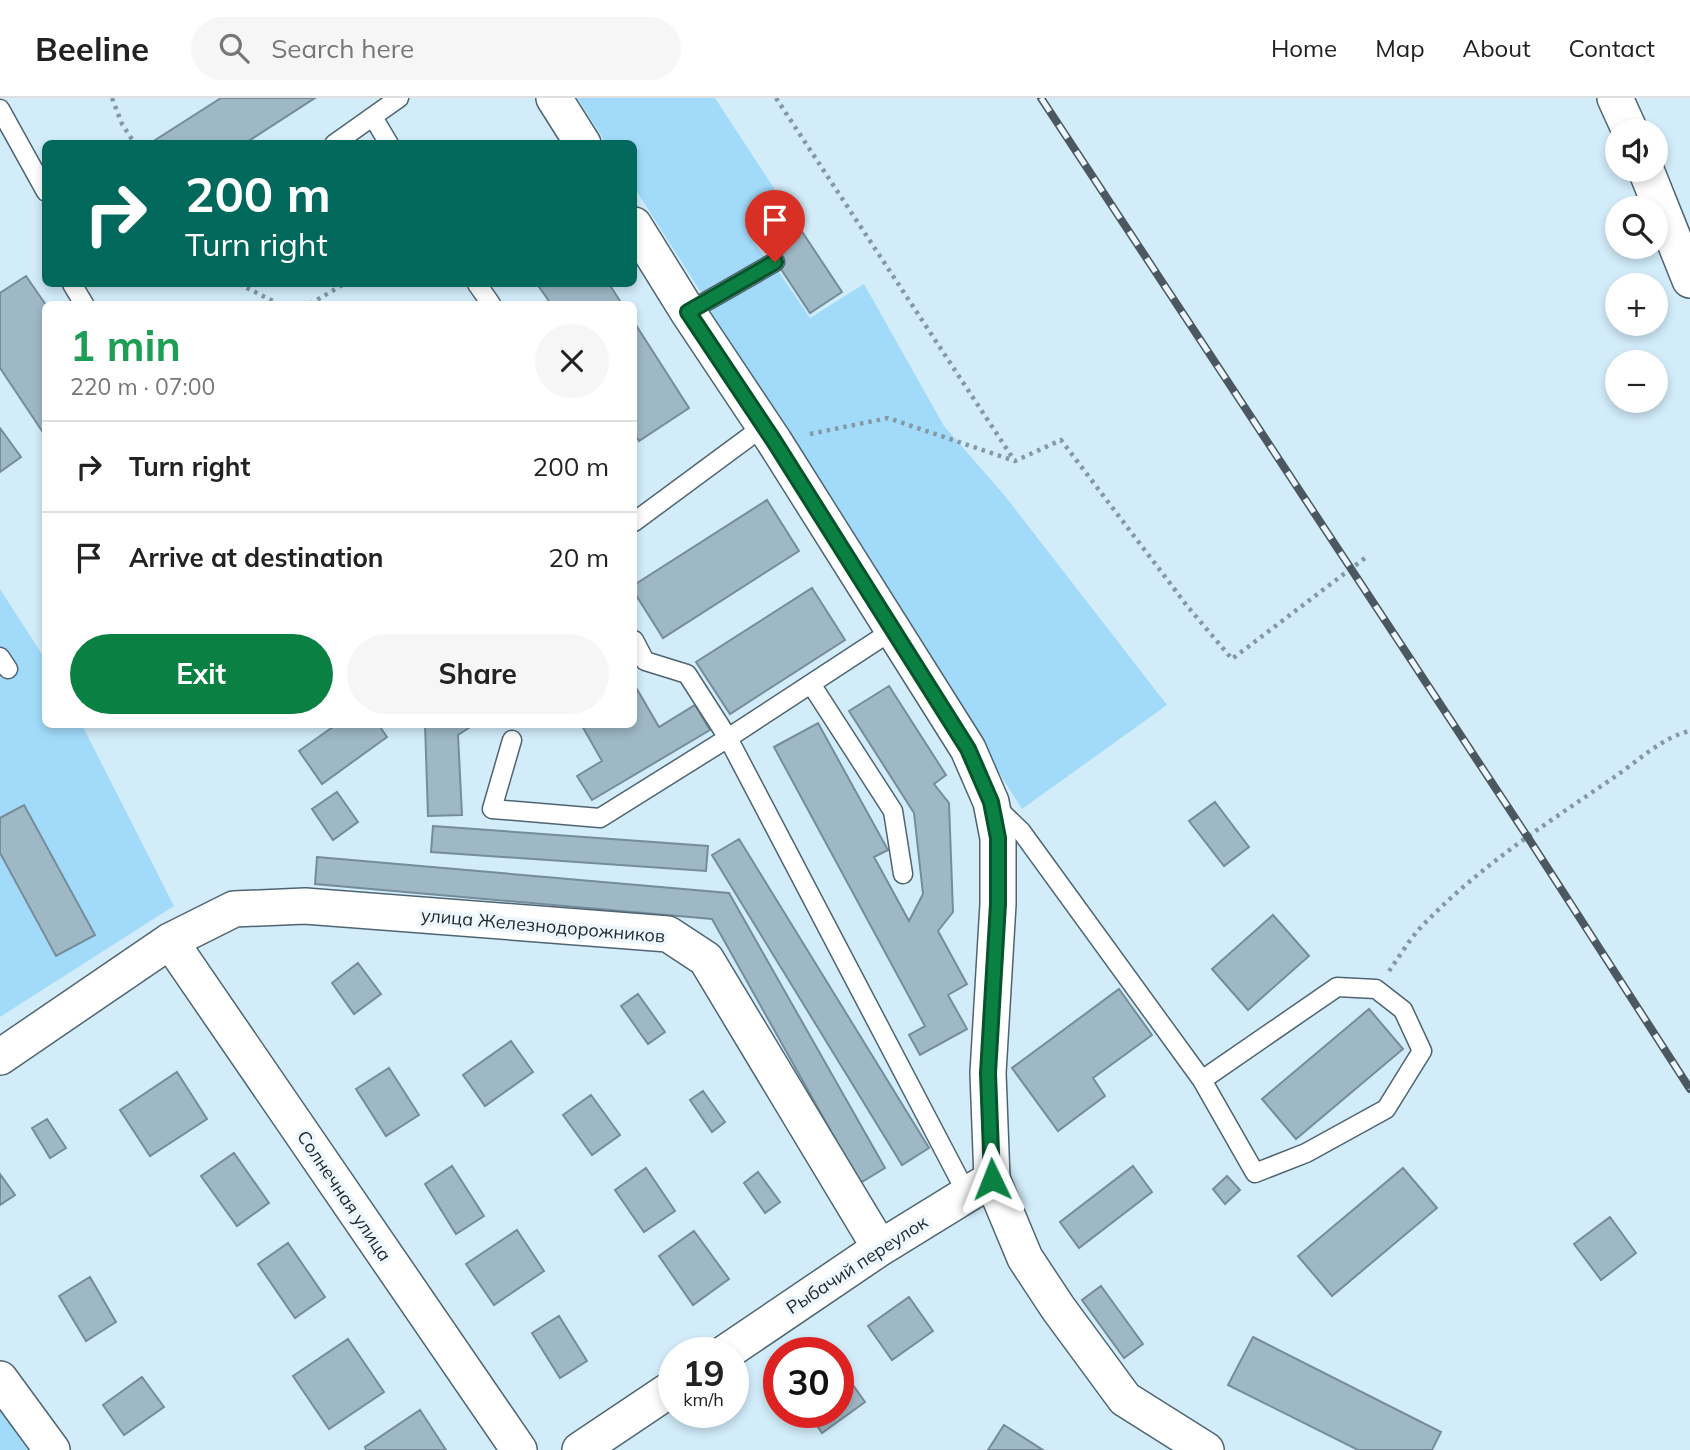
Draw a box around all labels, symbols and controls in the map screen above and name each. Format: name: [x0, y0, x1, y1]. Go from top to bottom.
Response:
search box: [191, 17, 681, 80]
text: Beeline: [35, 28, 149, 69]
icon: search: [215, 29, 253, 67]
text: Search here: [271, 32, 414, 65]
text: Home: [1271, 33, 1337, 63]
text: Map: [1375, 33, 1425, 63]
text: About: [1463, 33, 1531, 63]
text: Contact: [1569, 33, 1655, 63]
map controls: [1605, 119, 1668, 413]
button: sound: [1605, 119, 1668, 182]
text: 200 m: [185, 163, 331, 224]
icon: right: [70, 168, 161, 259]
pin: [745, 190, 805, 262]
button: search: [1605, 196, 1668, 259]
icon: arrive: [756, 201, 794, 239]
text: Turn right: [185, 224, 328, 264]
button: +: [1605, 273, 1668, 336]
text: 1 min: [70, 319, 181, 372]
button: close: [535, 324, 609, 398]
button: −: [1605, 350, 1668, 413]
text: 220 m · 07:00: [70, 372, 215, 401]
icon: right: [70, 448, 108, 486]
text: Turn right: [129, 450, 250, 483]
text: 200 m: [533, 450, 609, 483]
icon: arrive: [70, 539, 108, 577]
text: Arrive at destination: [129, 541, 384, 574]
text: 20 m: [548, 541, 609, 574]
button: Exit: [70, 634, 333, 714]
button: Share: [347, 634, 609, 714]
street label: улица Железнодорожников: [420, 903, 666, 948]
street label: Солнечная улица: [292, 1126, 397, 1265]
position arrow: [955, 1142, 1029, 1216]
street label: Рыбачий переулок: [782, 1210, 932, 1319]
speed limit sign: 30: [763, 1337, 854, 1428]
text: 19: [682, 1351, 725, 1395]
text: km/h: [683, 1388, 724, 1411]

